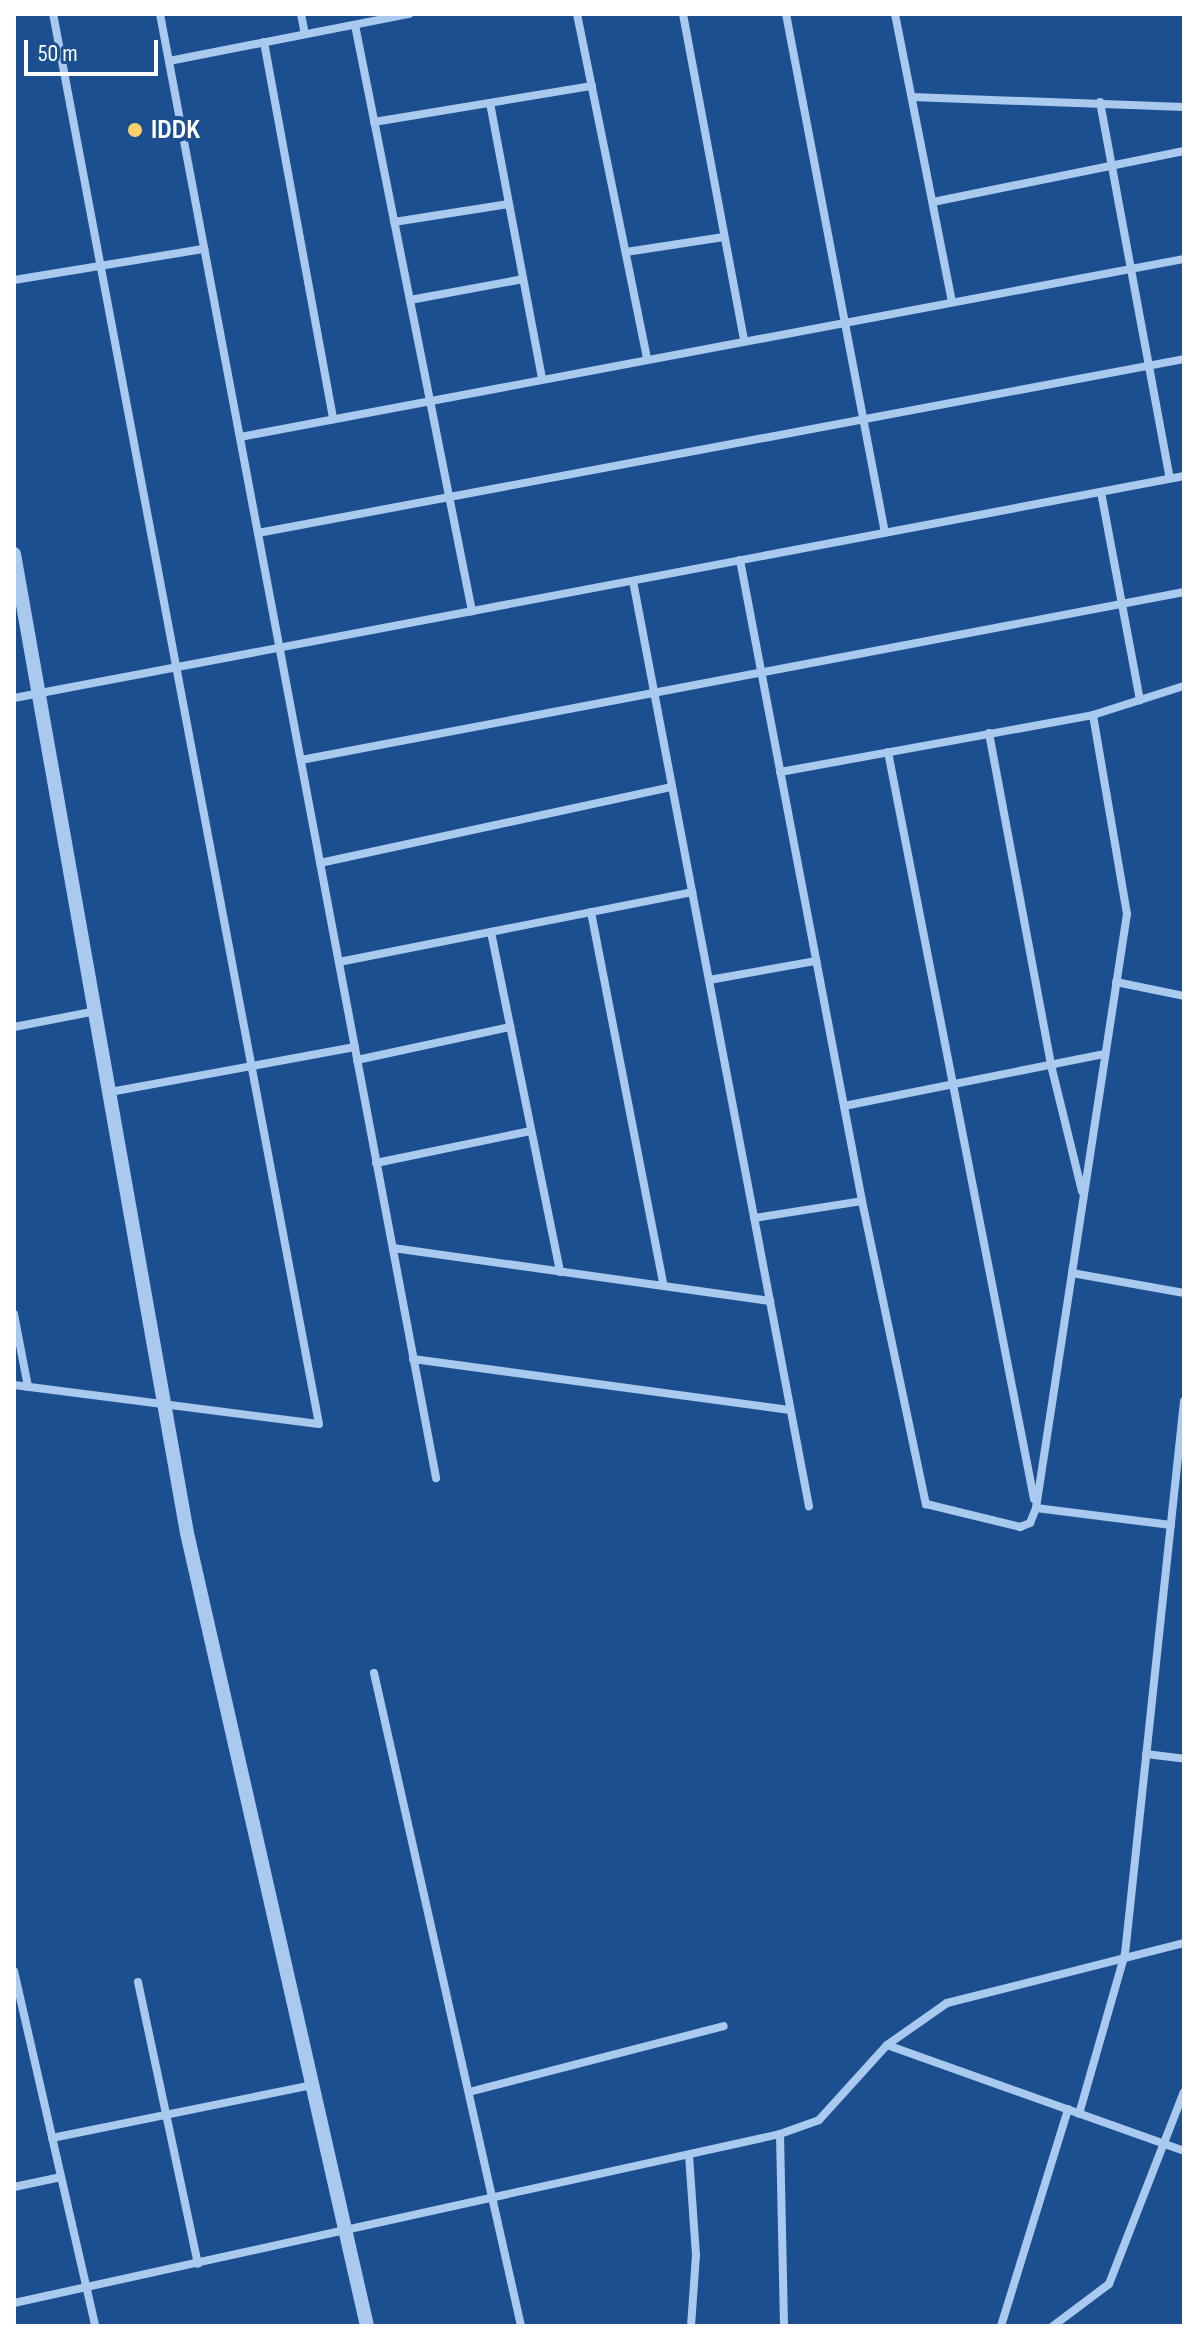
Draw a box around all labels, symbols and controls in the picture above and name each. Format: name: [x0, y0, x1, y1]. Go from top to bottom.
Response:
scale bar: [28, 24, 162, 74]
text: 50 m: [38, 39, 78, 68]
place label: IDDK: [151, 113, 200, 147]
marker: IDDK: [126, 121, 144, 139]

